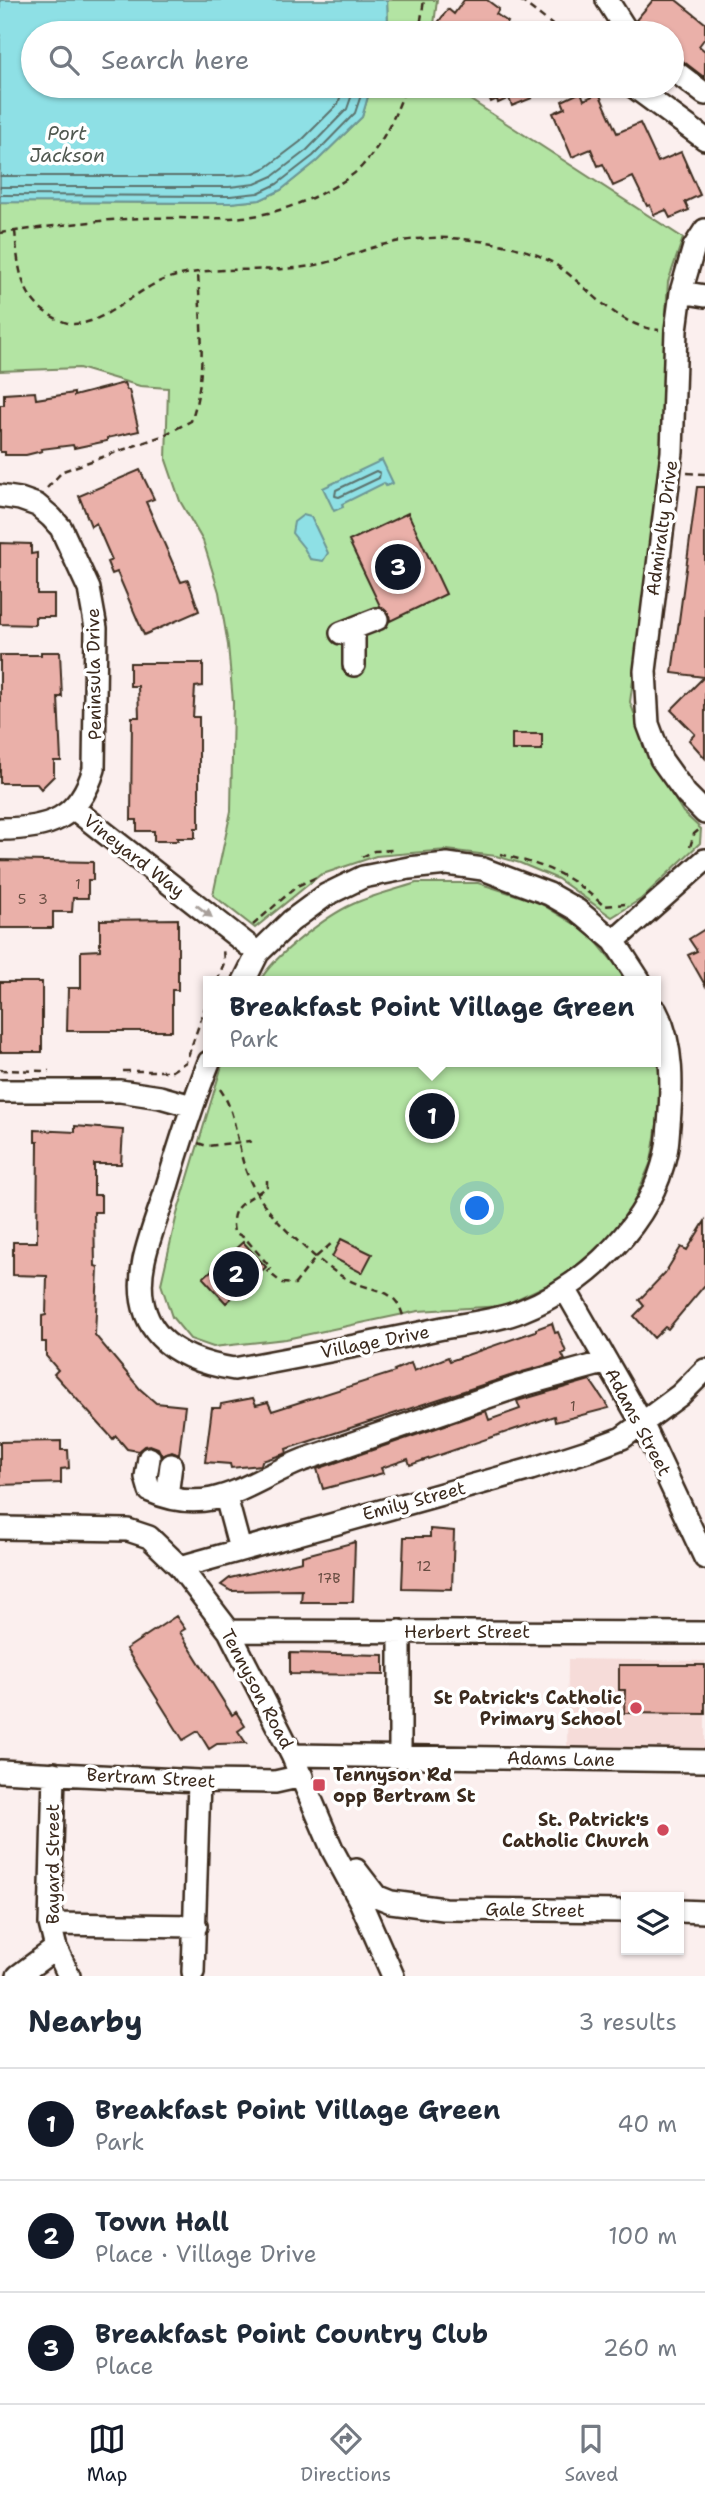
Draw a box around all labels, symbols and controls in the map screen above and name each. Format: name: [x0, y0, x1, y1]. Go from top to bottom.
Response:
search box: [21, 21, 684, 98]
icon: search: [45, 41, 83, 79]
text: Search here: [101, 42, 250, 77]
water label: Port Jackson: [29, 121, 105, 168]
street label: Admiralty Drive: [641, 459, 683, 597]
pin: 3: [375, 541, 421, 593]
street label: Peninsula Drive: [81, 608, 107, 740]
street label: Vineyard Way: [78, 809, 190, 903]
house number: 1: [75, 875, 81, 893]
house number: 5: [18, 890, 26, 908]
house number: 3: [38, 890, 48, 908]
one-way arrow: [195, 903, 213, 918]
popup: [203, 976, 661, 1067]
text: Breakfast Point Village Green: [229, 989, 635, 1024]
text: Park: [229, 1024, 279, 1054]
pin: 1: [409, 1090, 455, 1142]
your location: [460, 1191, 494, 1225]
pin: 2: [213, 1248, 259, 1300]
street label: Village Drive: [319, 1320, 431, 1364]
street label: Adams Street: [599, 1364, 677, 1480]
house number: 1: [570, 1397, 576, 1415]
street label: Emily Street: [360, 1476, 468, 1526]
house number: 12: [417, 1557, 431, 1575]
house number: 17B: [317, 1569, 341, 1587]
street label: Herbert Street: [404, 1620, 530, 1644]
street label: Tennyson Road: [215, 1625, 299, 1753]
place label: St Patrick's Catholic Primary School: [433, 1686, 622, 1731]
marker: St Patrick's Catholic Primary School: [628, 1700, 644, 1716]
street label: Adams Lane: [507, 1746, 615, 1772]
street label: Bertram Street: [86, 1763, 216, 1793]
place label: Tennyson Rd opp Bertram St: [333, 1763, 476, 1808]
marker: Tennyson Rd opp Bertram St: [311, 1777, 327, 1793]
street label: Bayard Street: [41, 1804, 65, 1924]
place label: St. Patrick's Catholic Church: [502, 1808, 649, 1853]
marker: St. Patrick's Catholic Church: [655, 1822, 671, 1838]
map controls: [621, 1892, 684, 1955]
button: layers: [621, 1892, 684, 1955]
street label: Gale Street: [485, 1897, 585, 1923]
text: Nearby: [28, 2001, 143, 2042]
text: 3 results: [578, 2007, 677, 2037]
text: Breakfast Point Village Green: [95, 2092, 500, 2127]
text: 1: [46, 2109, 56, 2139]
text: 40 m: [617, 2109, 677, 2139]
text: Park: [95, 2127, 144, 2157]
text: Town Hall: [95, 2204, 229, 2239]
text: 2: [43, 2221, 59, 2251]
text: 100 m: [608, 2221, 677, 2251]
text: Place · Village Drive: [95, 2239, 317, 2269]
text: Breakfast Point Country Club: [95, 2316, 488, 2351]
text: 3: [43, 2333, 59, 2363]
text: 260 m: [603, 2333, 677, 2363]
text: Place: [95, 2351, 154, 2381]
tab: Map: [87, 2420, 127, 2487]
tab: Directions: [301, 2420, 391, 2487]
tab: Saved: [564, 2420, 618, 2487]

